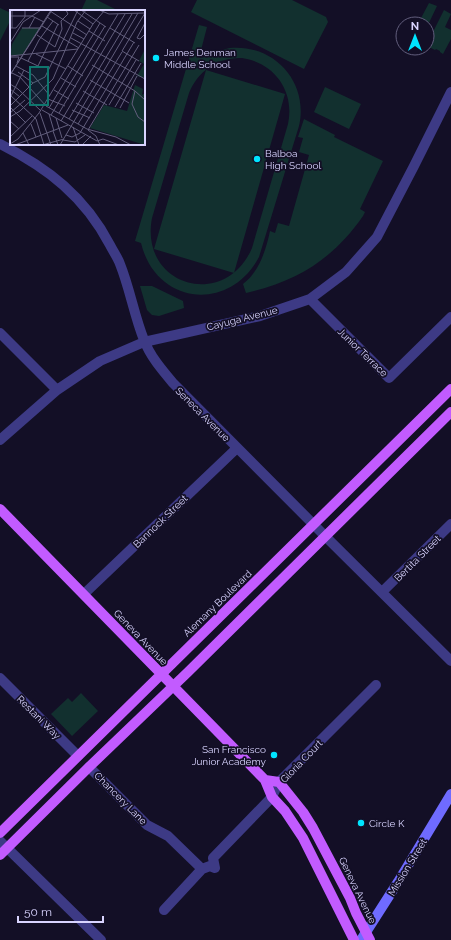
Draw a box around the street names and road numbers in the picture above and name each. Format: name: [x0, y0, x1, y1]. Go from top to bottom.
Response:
street label: Cayuga Avenue: [206, 304, 279, 333]
street label: Junior Terrace: [336, 326, 390, 379]
street label: Seneca Avenue: [173, 385, 232, 444]
street label: Bannock Street: [131, 492, 190, 550]
street label: Bertita Street: [392, 533, 443, 584]
street label: Alemany Boulevard: [181, 568, 254, 639]
street label: Geneva Avenue: [111, 607, 170, 667]
street label: Restani Way: [15, 693, 63, 742]
street label: Gloria Court: [278, 737, 325, 785]
street label: Chancery Lane: [92, 770, 149, 827]
street label: Mission Street: [386, 836, 429, 898]
street label: Geneva Avenue: [337, 855, 378, 925]

